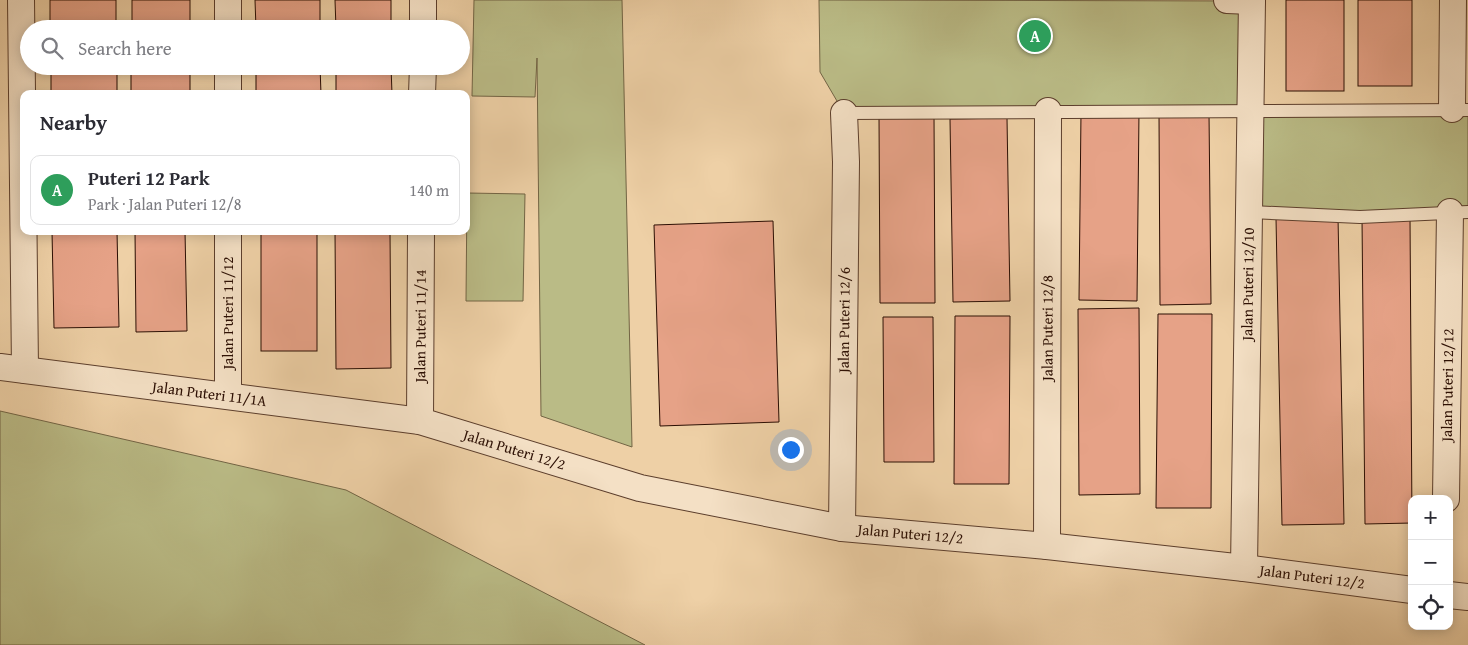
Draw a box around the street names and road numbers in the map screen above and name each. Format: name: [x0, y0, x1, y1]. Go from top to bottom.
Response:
street label: Jalan Puteri 12/10: [1236, 227, 1259, 343]
street label: Jalan Puteri 11/12: [217, 256, 238, 372]
street label: Jalan Puteri 12/6: [833, 267, 855, 375]
street label: Jalan Puteri 11/14: [409, 269, 431, 385]
street label: Jalan Puteri 12/8: [1036, 275, 1058, 383]
street label: Jalan Puteri 12/12: [1436, 328, 1458, 444]
street label: Jalan Puteri 11/1A: [149, 375, 268, 411]
street label: Jalan Puteri 12/2: [459, 423, 568, 475]
street label: Jalan Puteri 12/2: [855, 518, 964, 549]
street label: Jalan Puteri 12/2: [1256, 559, 1366, 594]

